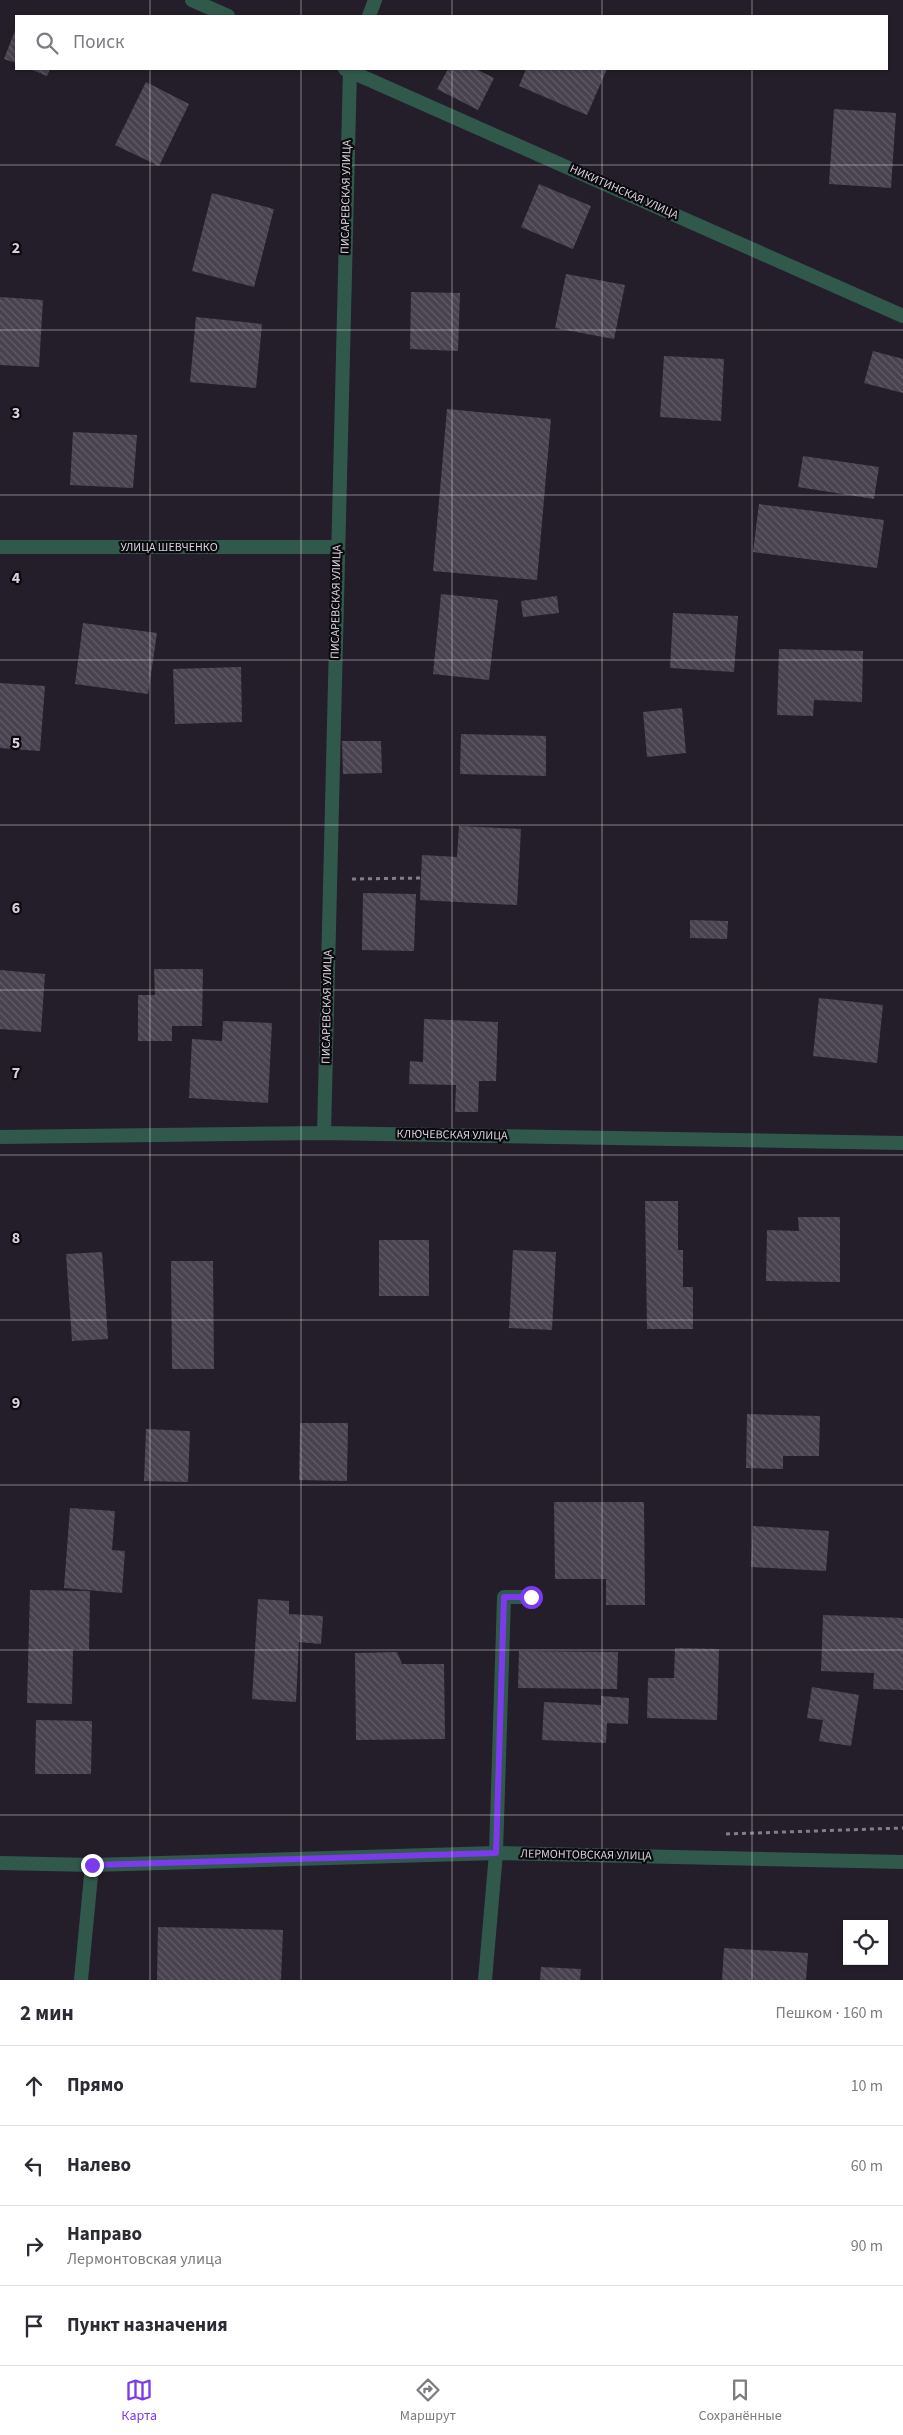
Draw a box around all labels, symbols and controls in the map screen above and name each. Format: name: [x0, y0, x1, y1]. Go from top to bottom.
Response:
search box: [15, 15, 888, 70]
icon: search: [33, 29, 61, 57]
text: Поиск: [73, 29, 124, 56]
street label: ПИСАРЕВСКАЯ УЛИЦА: [337, 139, 356, 254]
street label: НИКИТИНСКАЯ УЛИЦА: [567, 160, 682, 224]
text: 2: [12, 237, 20, 259]
text: 3: [12, 402, 20, 424]
street label: УЛИЦА ШЕВЧЕНКО: [120, 539, 218, 556]
street label: ПИСАРЕВСКАЯ УЛИЦА: [327, 544, 346, 659]
text: 4: [12, 567, 21, 589]
text: 5: [12, 732, 20, 754]
text: 6: [12, 897, 20, 919]
street label: ПИСАРЕВСКАЯ УЛИЦА: [318, 949, 337, 1064]
text: 7: [12, 1062, 20, 1084]
street label: КЛЮЧЕВСКАЯ УЛИЦА: [396, 1126, 508, 1144]
text: 8: [12, 1227, 20, 1249]
text: 9: [12, 1392, 20, 1414]
route start: [520, 1586, 543, 1609]
street label: ЛЕРМОНТОВСКАЯ УЛИЦА: [520, 1845, 652, 1865]
route end: [81, 1854, 104, 1877]
map controls: [843, 1920, 888, 1965]
button: locate: [843, 1920, 888, 1965]
text: 2 мин: [20, 1998, 74, 2028]
text: Пешком · 160 m: [776, 2002, 883, 2024]
icon: ahead: [20, 2072, 48, 2100]
text: Прямо: [67, 2072, 124, 2099]
text: 10 m: [851, 2075, 883, 2097]
icon: left: [20, 2152, 48, 2180]
text: Налево: [67, 2152, 131, 2179]
text: 60 m: [851, 2155, 883, 2177]
text: Направо: [67, 2221, 142, 2248]
icon: right: [20, 2232, 48, 2260]
text: 90 m: [851, 2235, 883, 2257]
text: Лермонтовская улица: [67, 2248, 222, 2270]
icon: arrive: [20, 2312, 48, 2340]
text: Пункт назначения: [67, 2312, 228, 2339]
tab: Карта: [121, 2376, 157, 2426]
tab: Маршрут: [400, 2376, 456, 2426]
tab: Сохранённые: [699, 2376, 782, 2426]

